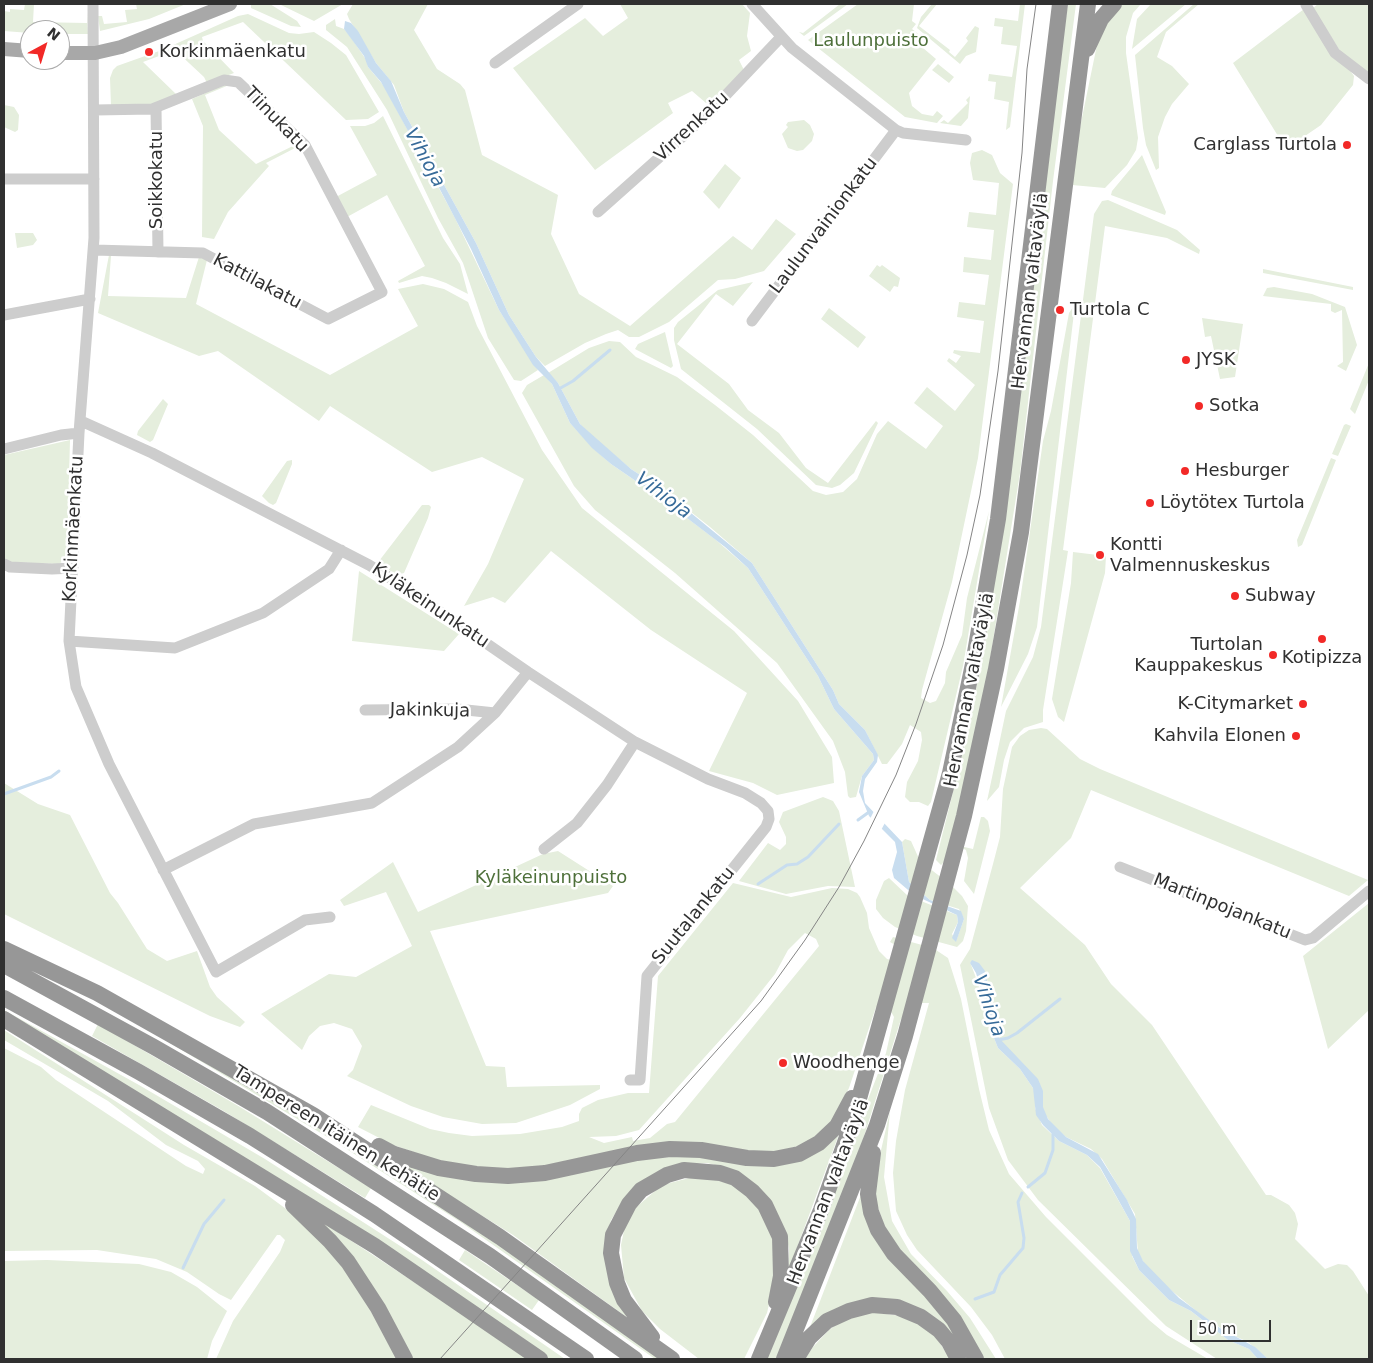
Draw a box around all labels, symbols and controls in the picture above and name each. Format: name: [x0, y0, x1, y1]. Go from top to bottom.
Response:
north arrow: [20, 20, 70, 70]
text: N: [44, 24, 63, 44]
park label: Laulunpuisto: [813, 30, 929, 52]
place label: Korkinmäenkatu: [159, 41, 306, 63]
marker: Korkinmäenkatu: [143, 46, 155, 58]
street label: Tiinukatu: [239, 83, 313, 157]
street label: Virrenkatu: [651, 87, 733, 167]
water label: Vihioja: [398, 124, 450, 192]
street label: Soikkokatu: [146, 131, 168, 229]
place label: Carglass Turtola: [1193, 134, 1337, 156]
marker: Carglass Turtola: [1341, 139, 1353, 151]
street label: Laulunvainionkatu: [766, 153, 882, 299]
street label: Hervannan valtaväylä: [1008, 192, 1054, 390]
street label: Kattilakatu: [209, 250, 305, 314]
place label: Turtola C: [1070, 299, 1149, 321]
marker: Turtola C: [1054, 304, 1066, 316]
place label: JYSK: [1196, 349, 1236, 371]
marker: JYSK: [1180, 354, 1192, 366]
place label: Sotka: [1209, 395, 1260, 417]
marker: Sotka: [1193, 400, 1205, 412]
street label: Korkinmäenkatu: [59, 455, 89, 603]
place label: Hesburger: [1195, 460, 1289, 482]
marker: Hesburger: [1179, 465, 1191, 477]
water label: Vihioja: [631, 468, 695, 524]
place label: Löytötex Turtola: [1160, 492, 1305, 514]
marker: Löytötex Turtola: [1144, 497, 1156, 509]
place label: Kontti Valmennuskeskus: [1110, 534, 1270, 576]
marker: Kontti Valmennuskeskus: [1094, 549, 1106, 561]
street label: Kyläkeinunkatu: [367, 559, 493, 653]
place label: Subway: [1245, 585, 1316, 607]
marker: Subway: [1229, 590, 1241, 602]
street label: Hervannan valtaväylä: [941, 591, 999, 789]
marker: Kotipizza: [1316, 633, 1328, 645]
place label: Turtolan Kauppakeskus: [1134, 634, 1263, 676]
place label: Kotipizza: [1282, 647, 1362, 669]
marker: Turtolan Kauppakeskus: [1267, 649, 1279, 661]
place label: K-Citymarket: [1177, 693, 1293, 715]
marker: K-Citymarket: [1297, 698, 1309, 710]
street label: Jakinkuja: [390, 699, 470, 723]
place label: Kahvila Elonen: [1153, 725, 1286, 747]
marker: Kahvila Elonen: [1290, 730, 1302, 742]
street label: Suutalankatu: [648, 863, 740, 969]
park label: Kyläkeinunpuisto: [475, 867, 627, 889]
street label: Martinpojankatu: [1150, 869, 1294, 945]
water label: Vihioja: [967, 972, 1009, 1040]
place label: Woodhenge: [793, 1052, 900, 1074]
marker: Woodhenge: [777, 1057, 789, 1069]
street label: Tampereen itäinen kehätie: [229, 1061, 443, 1207]
street label: Hervannan valtaväylä: [783, 1096, 875, 1288]
scale bar: [1193, 1310, 1274, 1342]
text: 50 m: [1198, 1320, 1236, 1338]

